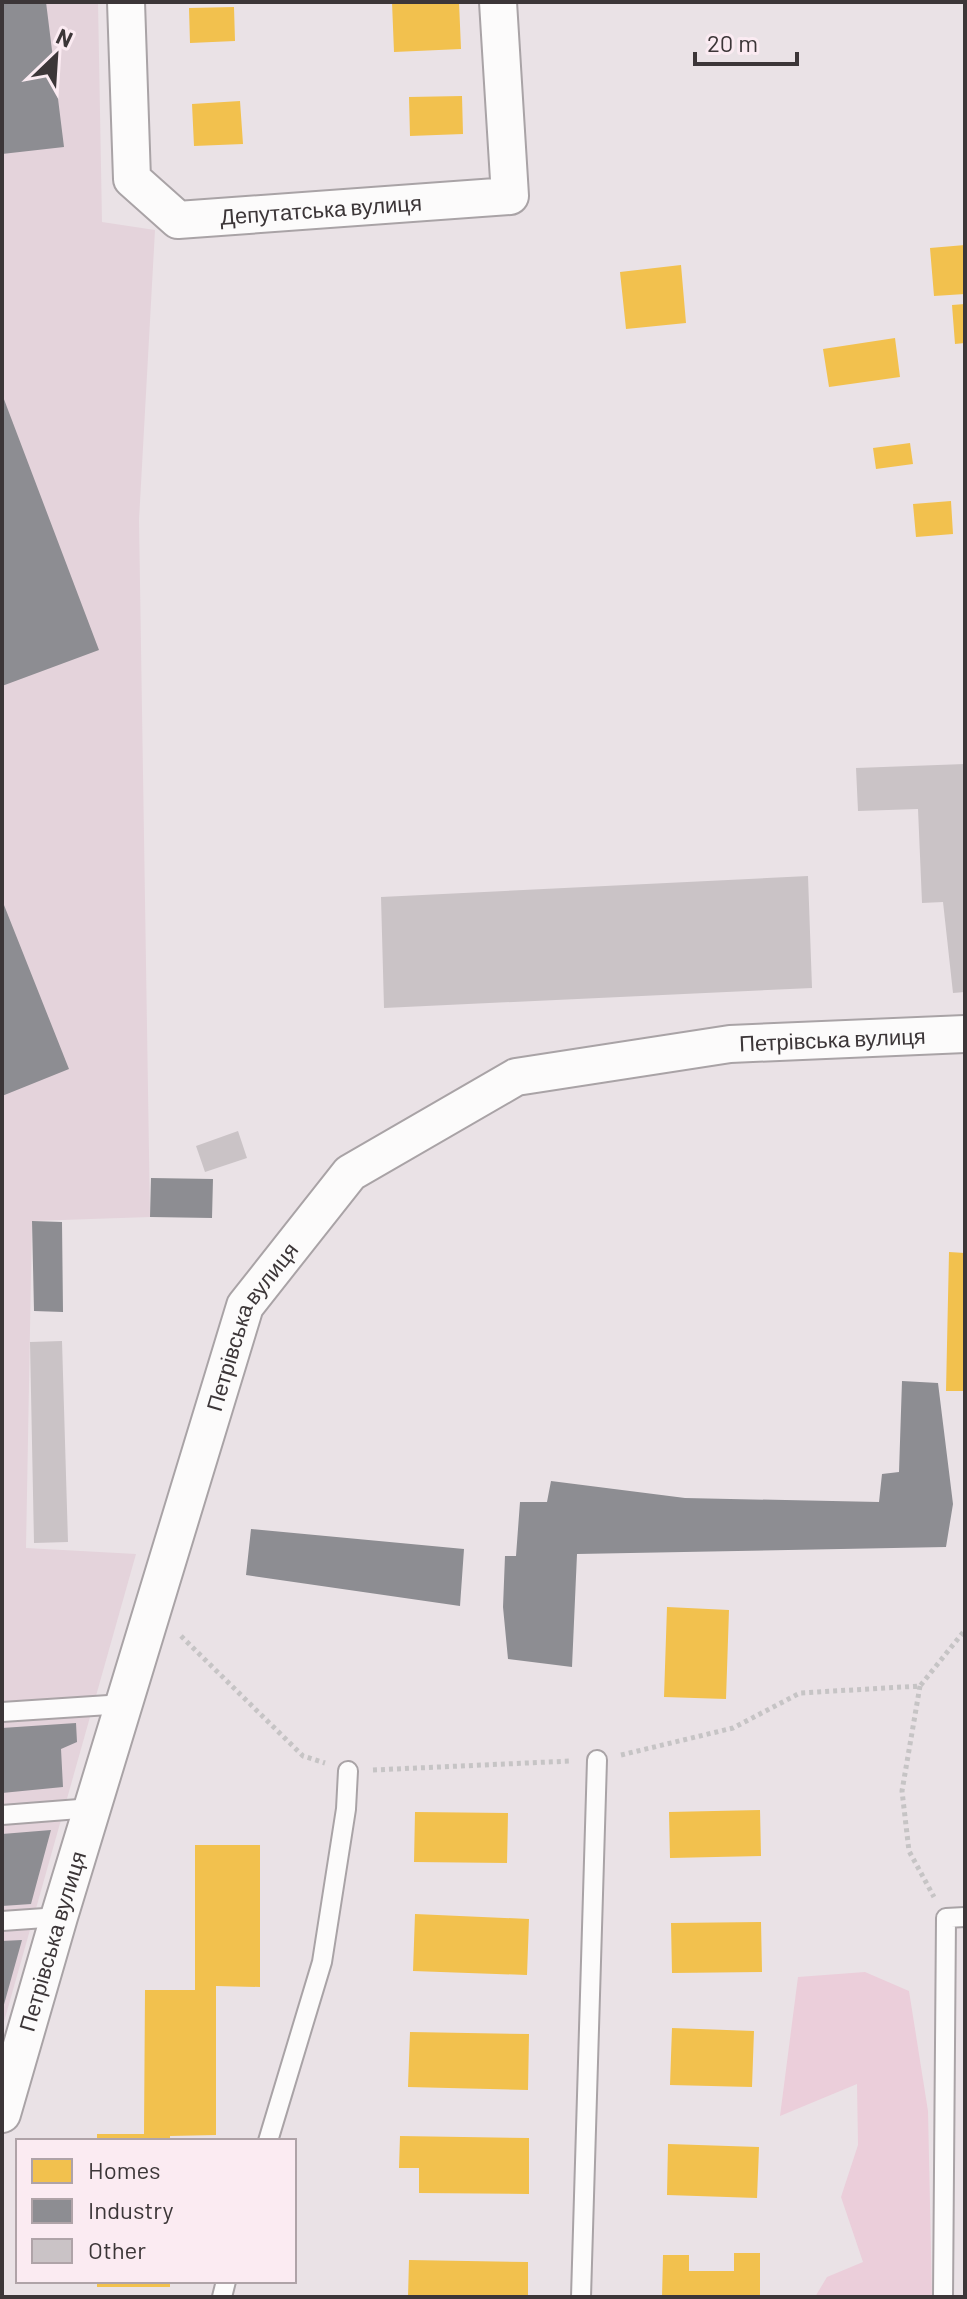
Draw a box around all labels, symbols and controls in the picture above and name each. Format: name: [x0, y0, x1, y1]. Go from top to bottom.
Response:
north arrow: [16, 16, 96, 96]
scale bar: [695, 16, 797, 66]
text: N: [53, 22, 77, 52]
text: 20 m: [707, 28, 758, 57]
street label: Депутатська вулиця: [219, 188, 423, 230]
street label: Петрівська вулиця: [739, 1022, 926, 1056]
street label: Петрівська вулиця: [200, 1236, 302, 1414]
street label: Петрівська вулиця: [13, 1848, 90, 2034]
legend: [16, 2139, 296, 2283]
text: Homes: [88, 2155, 161, 2184]
text: Industry: [88, 2195, 174, 2224]
text: Other: [88, 2235, 146, 2264]

